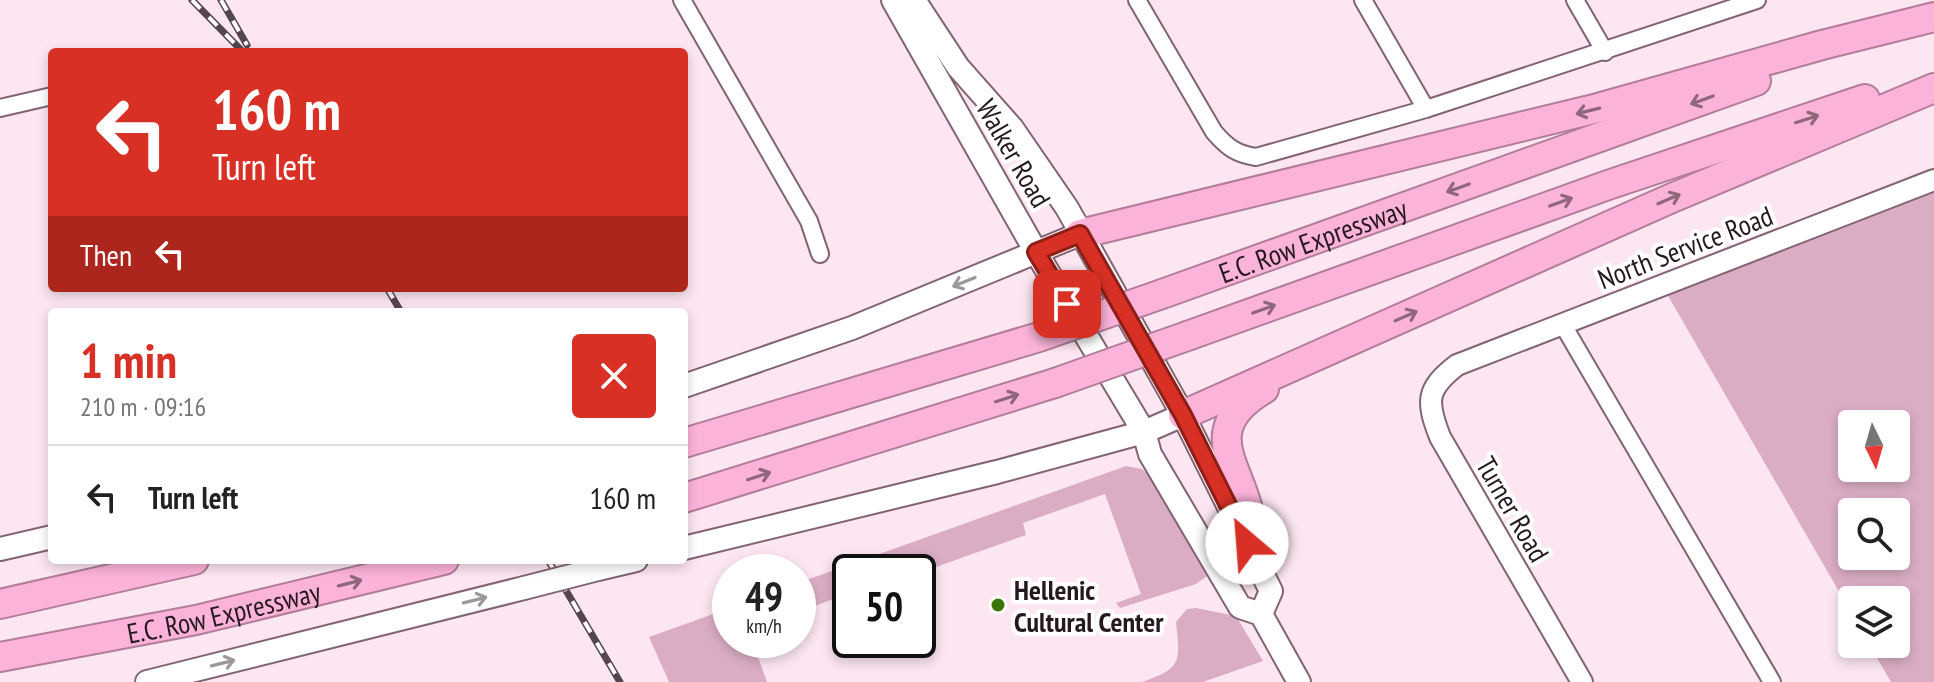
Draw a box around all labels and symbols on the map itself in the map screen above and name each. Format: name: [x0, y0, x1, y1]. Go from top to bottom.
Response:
street label: Walker Road: [968, 92, 1060, 214]
one-way arrow: [1690, 94, 1715, 109]
one-way arrow: [1576, 104, 1602, 119]
one-way arrow: [1795, 110, 1820, 125]
one-way arrow: [1446, 182, 1470, 196]
street label: E.C. Row Expressway: [1214, 189, 1412, 291]
one-way arrow: [1656, 191, 1681, 206]
one-way arrow: [1548, 194, 1573, 208]
street label: North Service Road: [1592, 197, 1778, 297]
pin: [1033, 270, 1101, 338]
one-way arrow: [952, 276, 977, 290]
one-way arrow: [1251, 300, 1276, 315]
one-way arrow: [1393, 307, 1418, 322]
one-way arrow: [994, 389, 1019, 404]
north arrow: [1838, 410, 1910, 482]
street label: Turner Road: [1468, 450, 1558, 568]
one-way arrow: [745, 468, 771, 483]
position arrow: [1205, 501, 1289, 585]
speed limit sign: 50: [832, 554, 936, 658]
place label: Hellenic Cultural Center: [1014, 571, 1164, 640]
street label: E.C. Row Expressway: [124, 572, 324, 651]
one-way arrow: [337, 574, 363, 589]
one-way arrow: [461, 592, 487, 607]
marker: Hellenic Cultural Center: [989, 596, 1007, 614]
one-way arrow: [209, 655, 235, 670]

